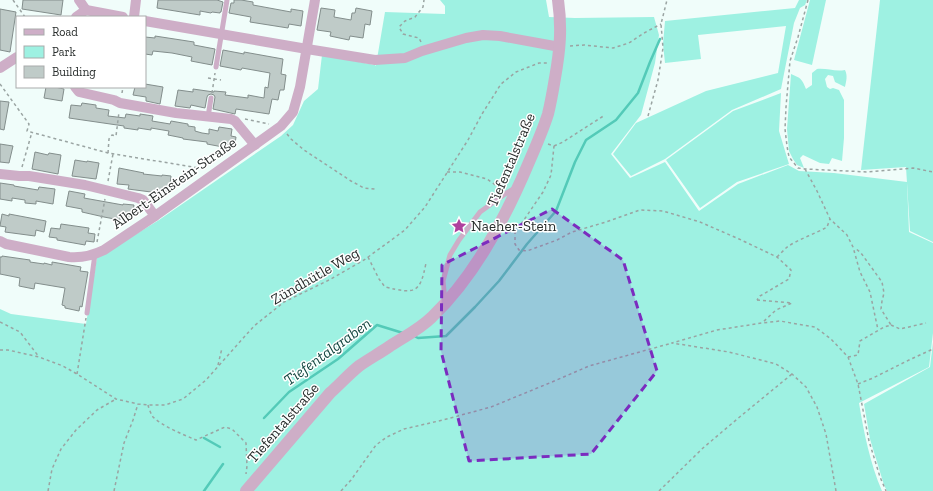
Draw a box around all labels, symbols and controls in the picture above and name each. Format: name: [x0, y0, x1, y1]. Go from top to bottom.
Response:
legend: [16, 16, 146, 88]
text: Road: [52, 25, 78, 39]
text: Park: [52, 45, 77, 59]
text: Building: [52, 65, 96, 79]
street label: Tiefentalstraße: [483, 110, 539, 210]
street label: Albert-Einstein-Straße: [108, 133, 240, 233]
place icon: Naeher-Stein: [450, 217, 468, 235]
place label: Naeher-Stein: [471, 217, 557, 235]
street label: Zündhütle Weg: [268, 244, 362, 308]
water label: Tiefentalgraben: [280, 313, 375, 389]
street label: Tiefentalstraße: [243, 379, 323, 467]

